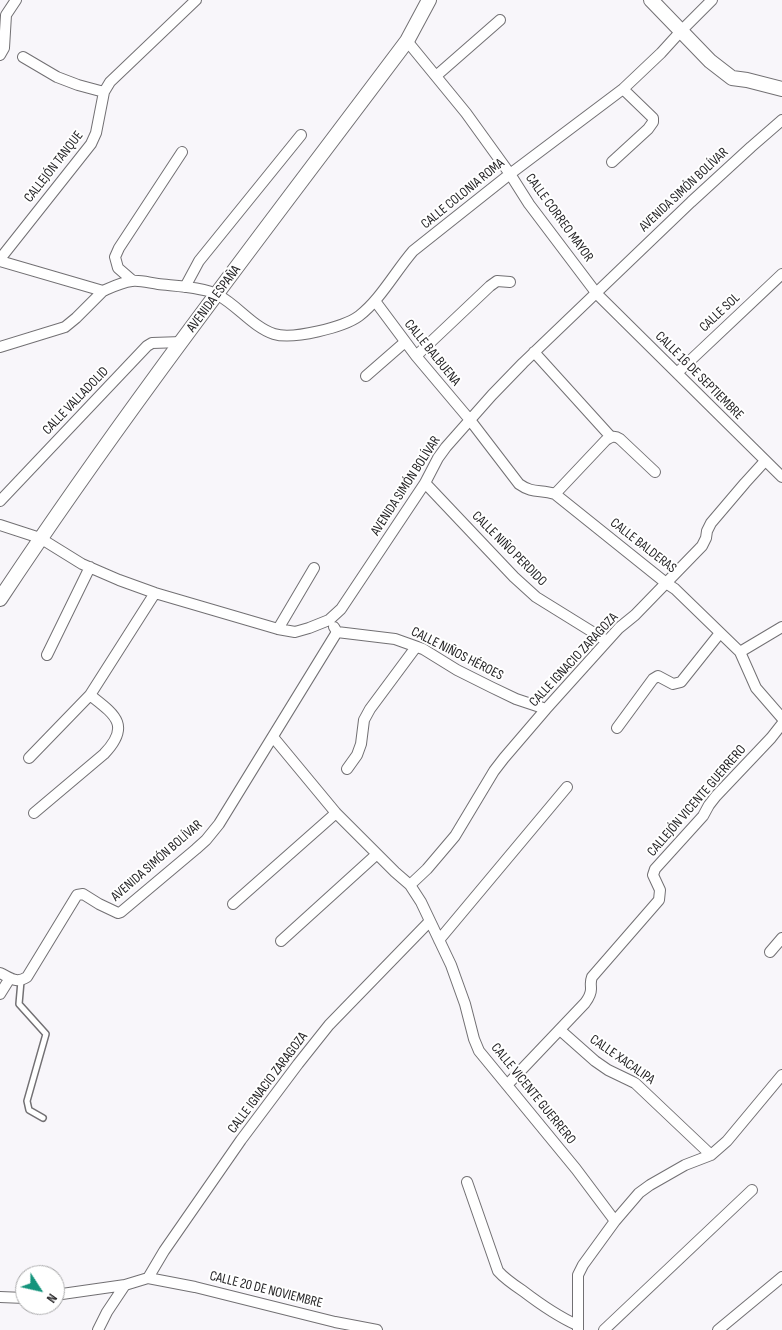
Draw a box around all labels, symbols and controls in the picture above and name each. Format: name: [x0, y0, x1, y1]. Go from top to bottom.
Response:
street label: CALLEJÓN TANQUE: [21, 128, 87, 206]
street label: AVENIDA SIMÓN BOLÍVAR: [636, 144, 732, 236]
street label: CALLE COLONIA ROMA: [418, 155, 508, 233]
street label: CALLE CORREO MAYOR: [521, 171, 597, 265]
street label: AVENIDA ESPAÑA: [184, 262, 244, 336]
street label: CALLE SOL: [696, 290, 744, 336]
street label: CALLE BALBUENA: [400, 316, 464, 390]
street label: CALLE 16 DE SEPTIEMBRE: [651, 328, 747, 424]
street label: CALLE VALLADOLID: [39, 363, 113, 439]
street label: AVENIDA SIMÓN BOLÍVAR: [368, 433, 444, 539]
street label: CALLE NIÑO PERDIDO: [468, 508, 550, 590]
street label: CALLE BALDERAS: [606, 515, 680, 577]
street label: CALLE IGNACIO ZARAGOZA: [526, 610, 622, 710]
street label: CALLE NIÑOS HÉROES: [408, 624, 506, 684]
street label: CALLEJÓN VICENTE GUERRERO: [644, 742, 750, 860]
street label: AVENIDA SIMÓN BOLÍVAR: [108, 817, 206, 905]
street label: CALLE IGNACIO ZARAGOZA: [224, 1029, 312, 1137]
street label: CALLE XACALIPA: [586, 1031, 658, 1089]
street label: CALLE VICENTE GUERRERO: [487, 1040, 579, 1148]
north arrow: [15, 1265, 65, 1315]
street label: CALLE 20 DE NOVIEMBRE: [208, 1268, 324, 1312]
text: N: [43, 1290, 61, 1306]

